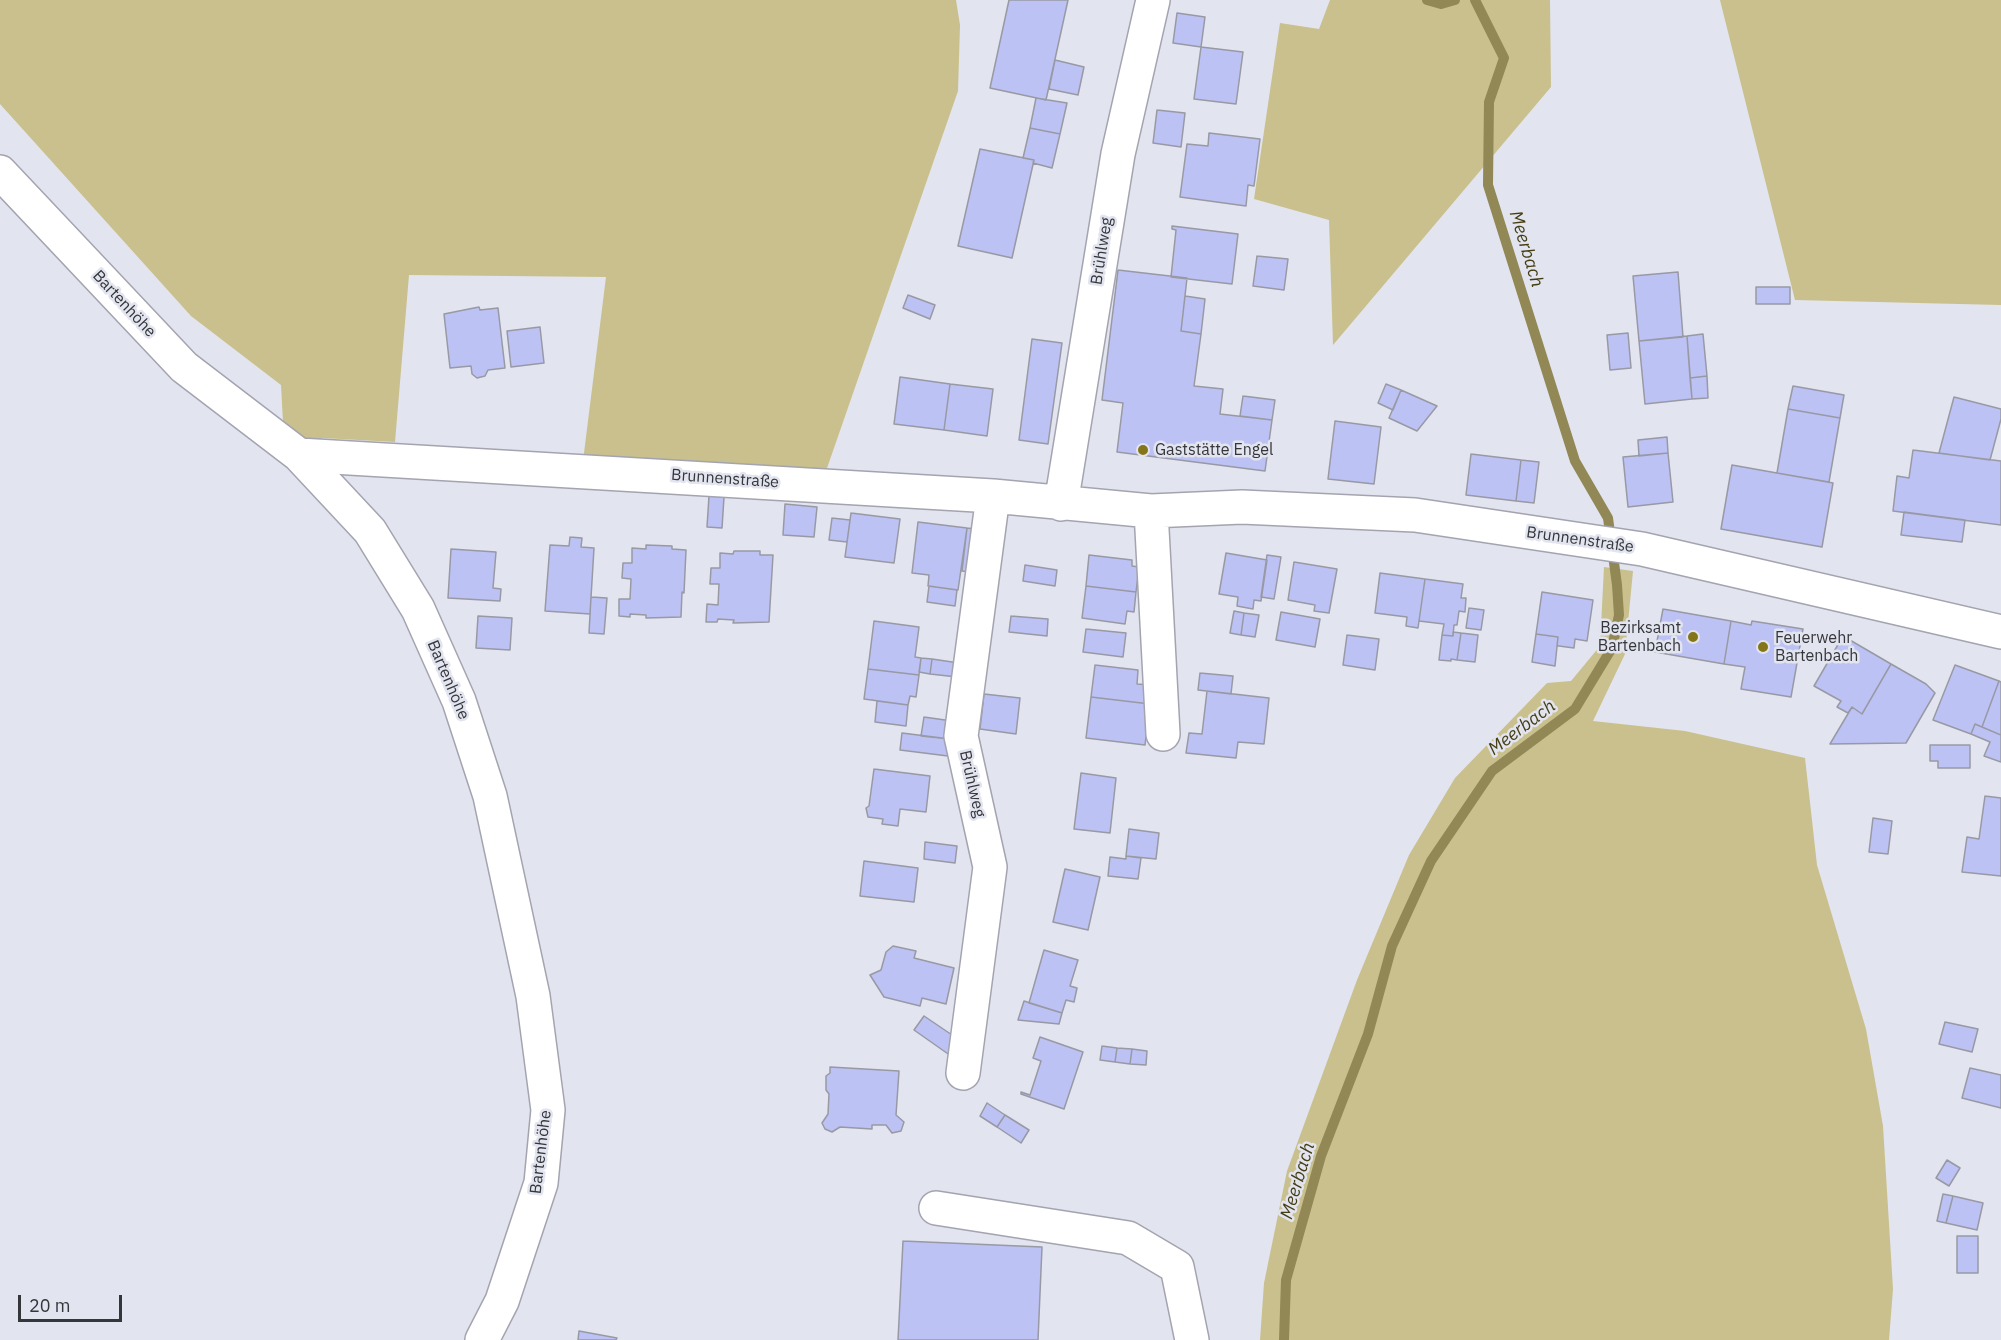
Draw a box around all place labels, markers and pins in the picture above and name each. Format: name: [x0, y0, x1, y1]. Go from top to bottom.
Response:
place label: Gaststätte Engel: [1155, 440, 1273, 460]
marker: Gaststätte Engel: [1136, 443, 1150, 457]
place label: Bezirksamt Bartenbach: [1598, 618, 1681, 656]
place label: Feuerwehr Bartenbach: [1775, 628, 1858, 666]
marker: Bezirksamt Bartenbach: [1686, 630, 1700, 644]
marker: Feuerwehr Bartenbach: [1756, 640, 1770, 654]

